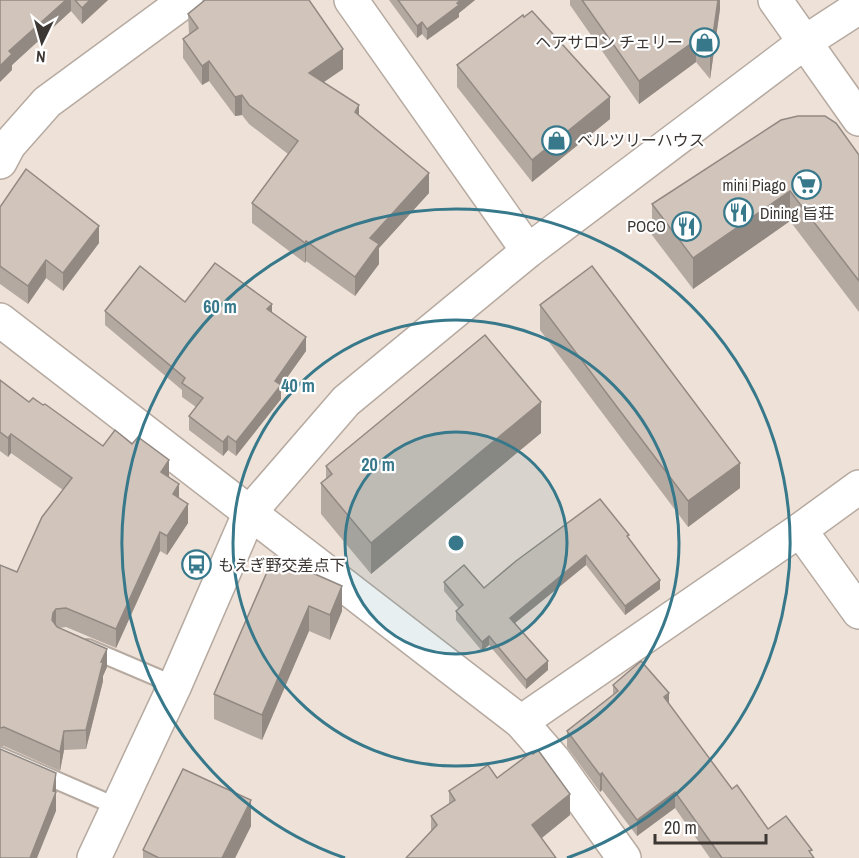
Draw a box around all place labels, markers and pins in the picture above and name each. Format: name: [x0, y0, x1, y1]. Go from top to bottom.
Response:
shop icon: ヘアサロン チェリー: [688, 26, 720, 58]
place label: ヘアサロン チェリー: [535, 31, 683, 53]
shop icon: ベルツリーハウス: [540, 124, 572, 156]
place label: ベルツリーハウス: [577, 129, 705, 151]
supermarket icon: mini Piago: [791, 169, 823, 201]
place label: mini Piago: [723, 174, 786, 196]
restaurant icon: Dining 旨荘: [723, 197, 755, 229]
place label: Dining 旨荘: [760, 202, 834, 224]
restaurant icon: POCO: [671, 210, 703, 242]
place label: POCO: [627, 215, 666, 237]
centre of rings: [446, 533, 466, 553]
bus stop icon: もえぎ野交差点下: [181, 549, 213, 581]
place label: もえぎ野交差点下: [218, 554, 346, 576]

